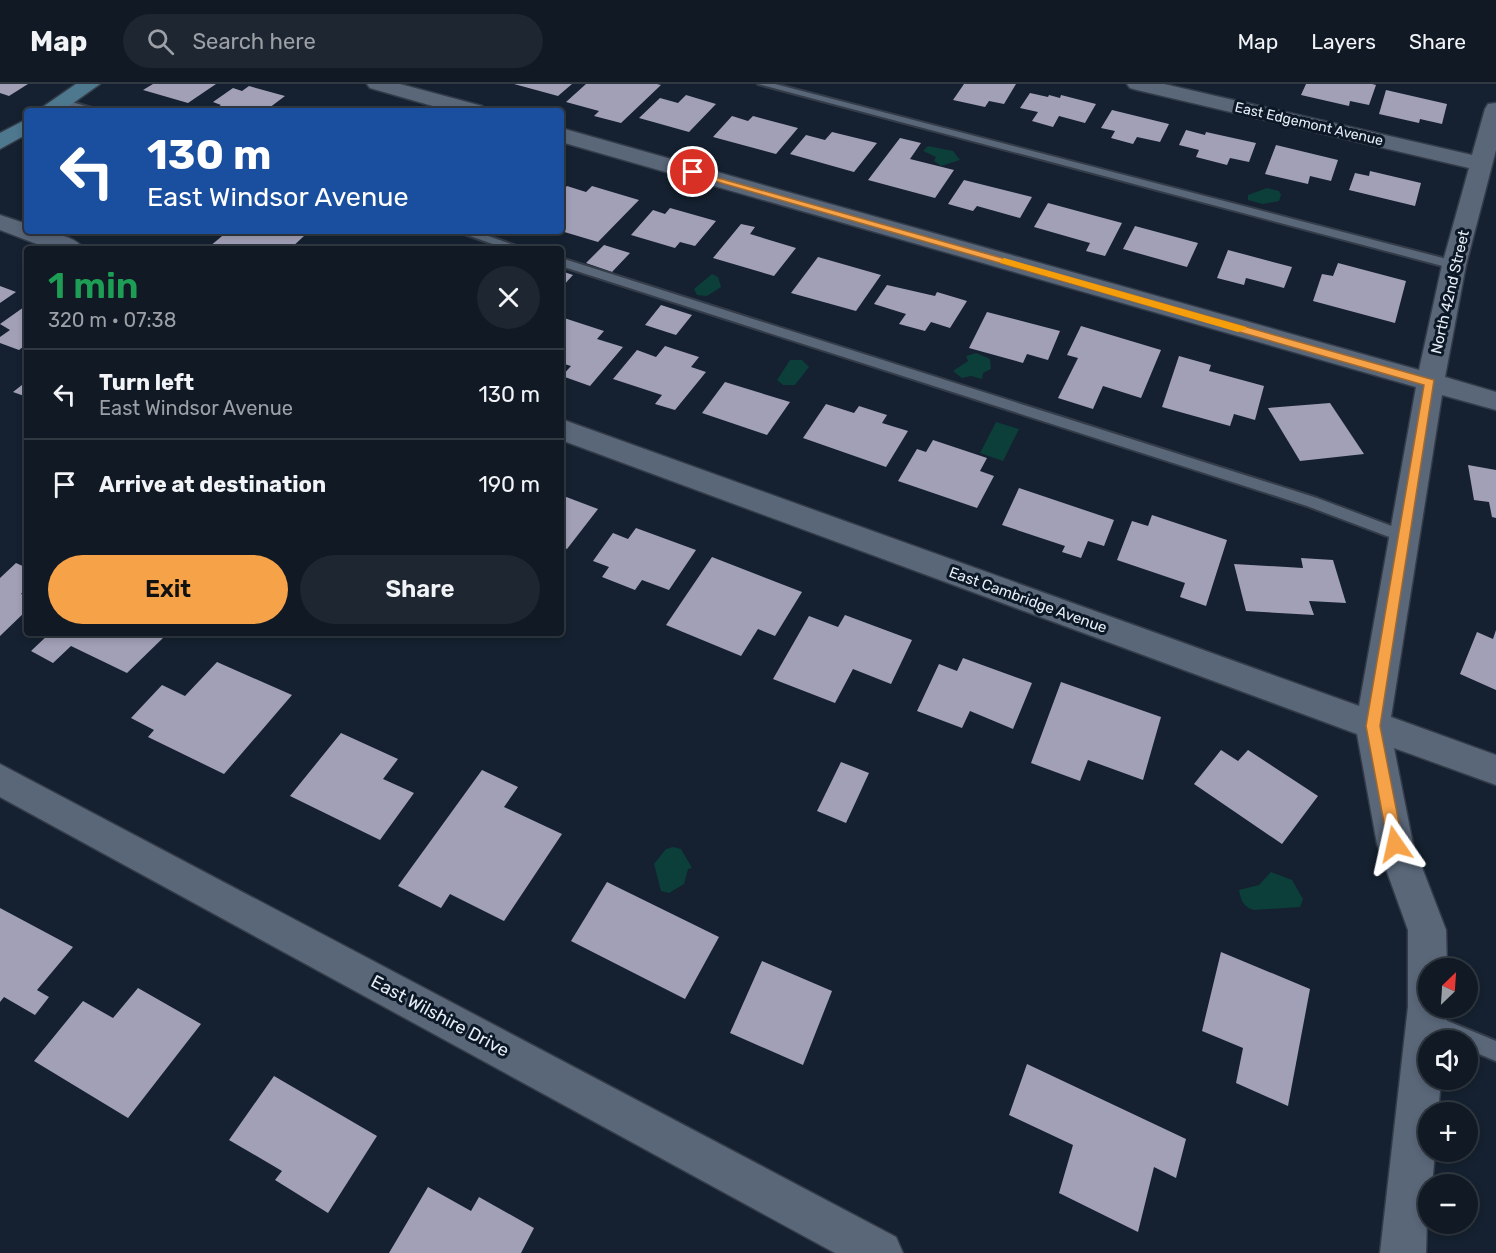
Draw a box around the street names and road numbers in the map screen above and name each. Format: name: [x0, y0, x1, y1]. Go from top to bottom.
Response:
street label: East Edgemont Avenue: [1233, 99, 1385, 149]
street label: North 42nd Street: [1427, 228, 1473, 356]
street label: East Cambridge Avenue: [947, 563, 1109, 637]
street label: East Wilshire Drive: [367, 970, 513, 1062]

